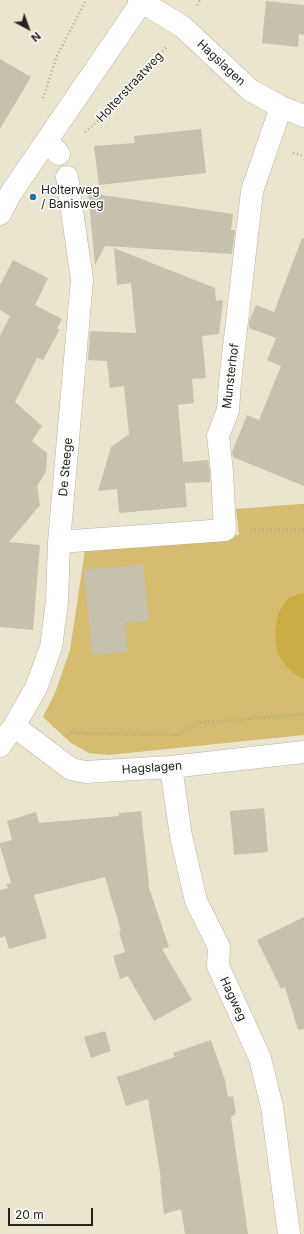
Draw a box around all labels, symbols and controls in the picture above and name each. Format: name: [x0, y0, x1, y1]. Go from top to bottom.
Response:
north arrow: [8, 8, 48, 48]
text: N: [28, 29, 44, 45]
street label: Hagslagen: [194, 37, 248, 89]
street label: Holterstraatweg: [94, 49, 166, 125]
place label: Holterweg / Banisweg: [41, 183, 104, 211]
marker: Holterweg / Banisweg: [28, 192, 38, 202]
street label: Munsterhof: [220, 343, 242, 409]
street label: De Steege: [56, 437, 76, 497]
street label: Hagslagen: [121, 759, 183, 777]
street label: Hagweg: [217, 975, 249, 1023]
scale bar: [10, 1200, 95, 1226]
text: 20 m: [15, 1207, 44, 1222]

